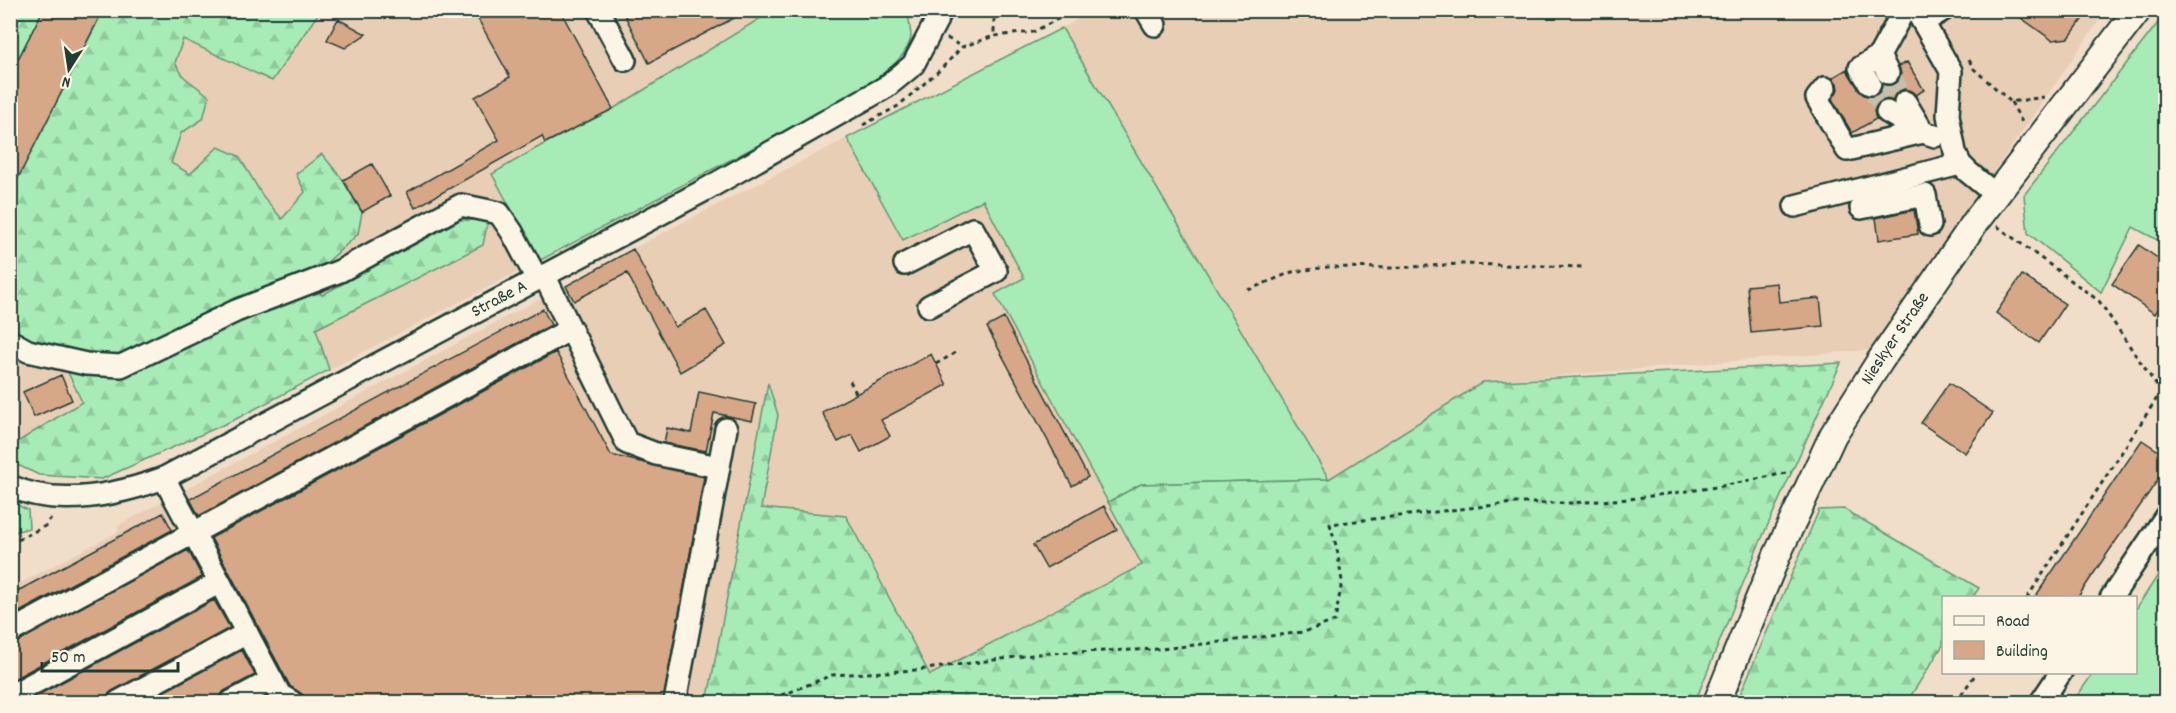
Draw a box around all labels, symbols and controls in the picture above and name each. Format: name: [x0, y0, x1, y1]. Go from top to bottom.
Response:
north arrow: [39, 39, 99, 99]
text: N: [60, 69, 73, 93]
street label: Straße A: [467, 274, 532, 325]
street label: Nieskyer Straße: [1855, 287, 1936, 390]
legend: [1942, 596, 2137, 674]
text: Road: [1996, 610, 2030, 635]
scale bar: [42, 635, 178, 673]
text: Building: [1996, 640, 2048, 665]
text: 50 m: [51, 646, 86, 671]

